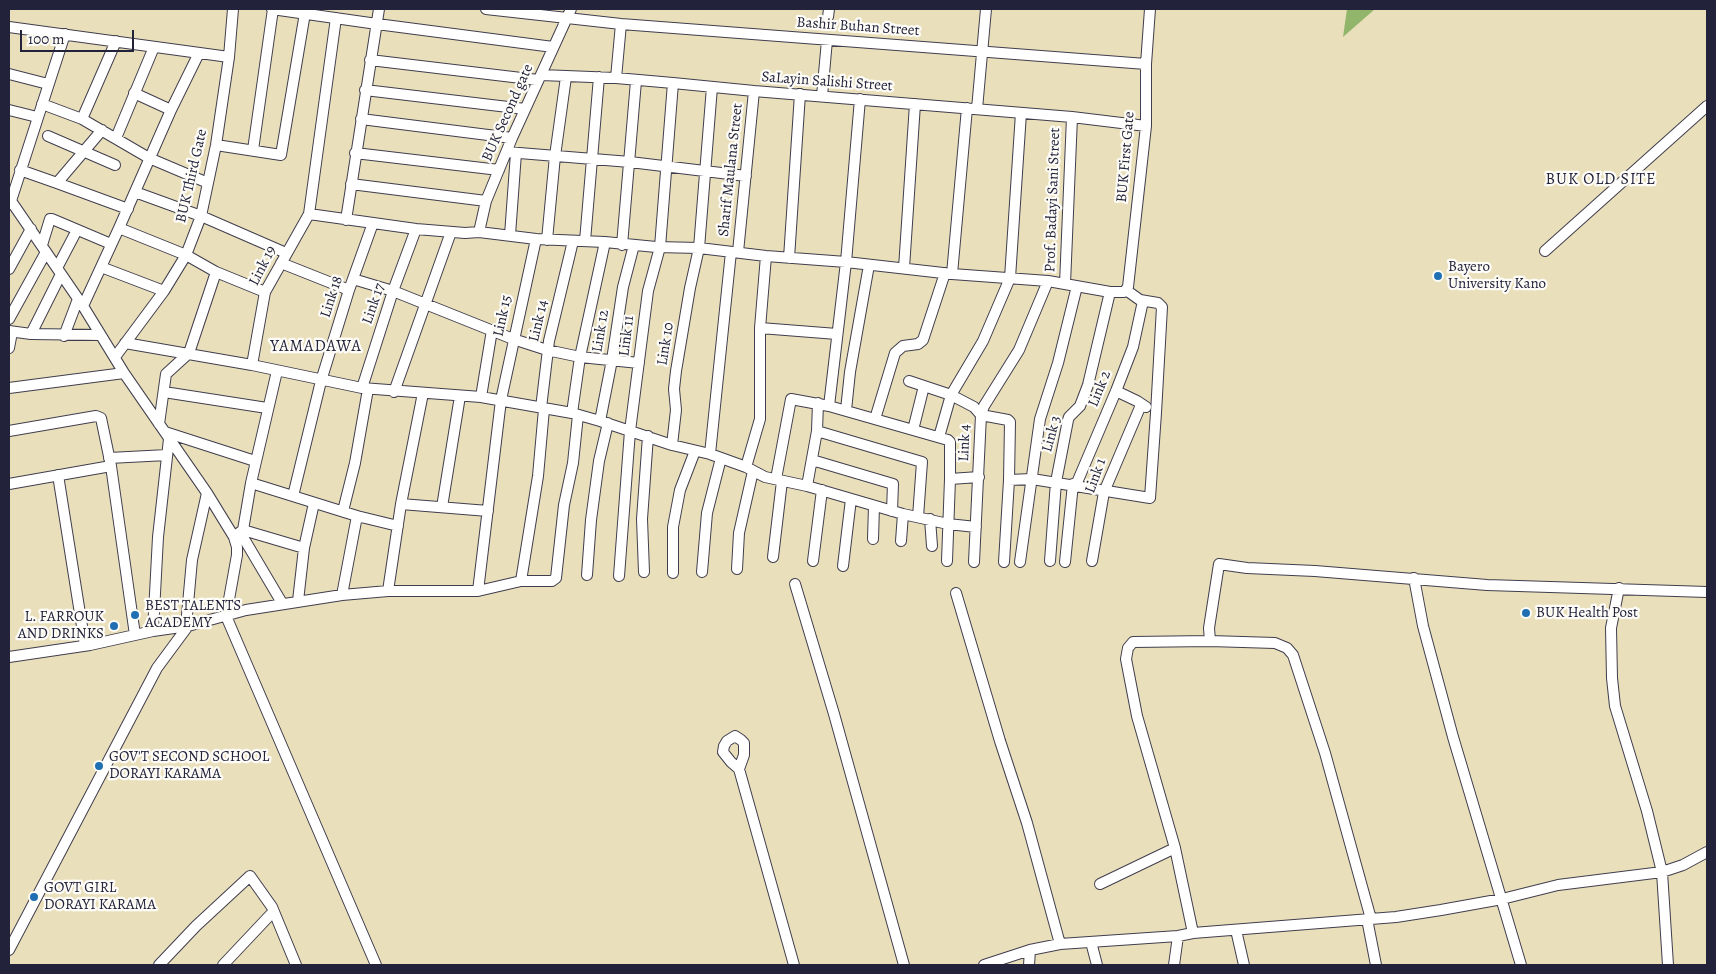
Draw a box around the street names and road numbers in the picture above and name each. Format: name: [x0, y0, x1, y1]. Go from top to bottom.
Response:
street label: Bashir Buhan Street: [796, 14, 920, 40]
street label: BUK Second gate: [478, 61, 538, 165]
street label: SaLayin Salishi Street: [761, 68, 893, 96]
street label: Sharif Maulana Street: [715, 102, 747, 238]
street label: BUK First Gate: [1113, 111, 1139, 203]
street label: BUK Third Gate: [172, 127, 212, 225]
street label: Prof. Badayi Sani Street: [1041, 127, 1065, 273]
street label: Link 19: [245, 243, 281, 289]
street label: Link 18: [317, 274, 347, 320]
street label: Link 17: [359, 281, 389, 327]
street label: Link 15: [490, 294, 516, 338]
street label: Link 14: [525, 298, 553, 344]
street label: Link 12: [589, 308, 613, 354]
street label: Link 11: [616, 315, 638, 357]
street label: Link 10: [654, 321, 678, 367]
street label: Link 2: [1085, 368, 1115, 410]
street label: Link 3: [1039, 414, 1065, 454]
street label: Link 4: [955, 424, 975, 462]
street label: Link 1: [1081, 456, 1111, 496]

